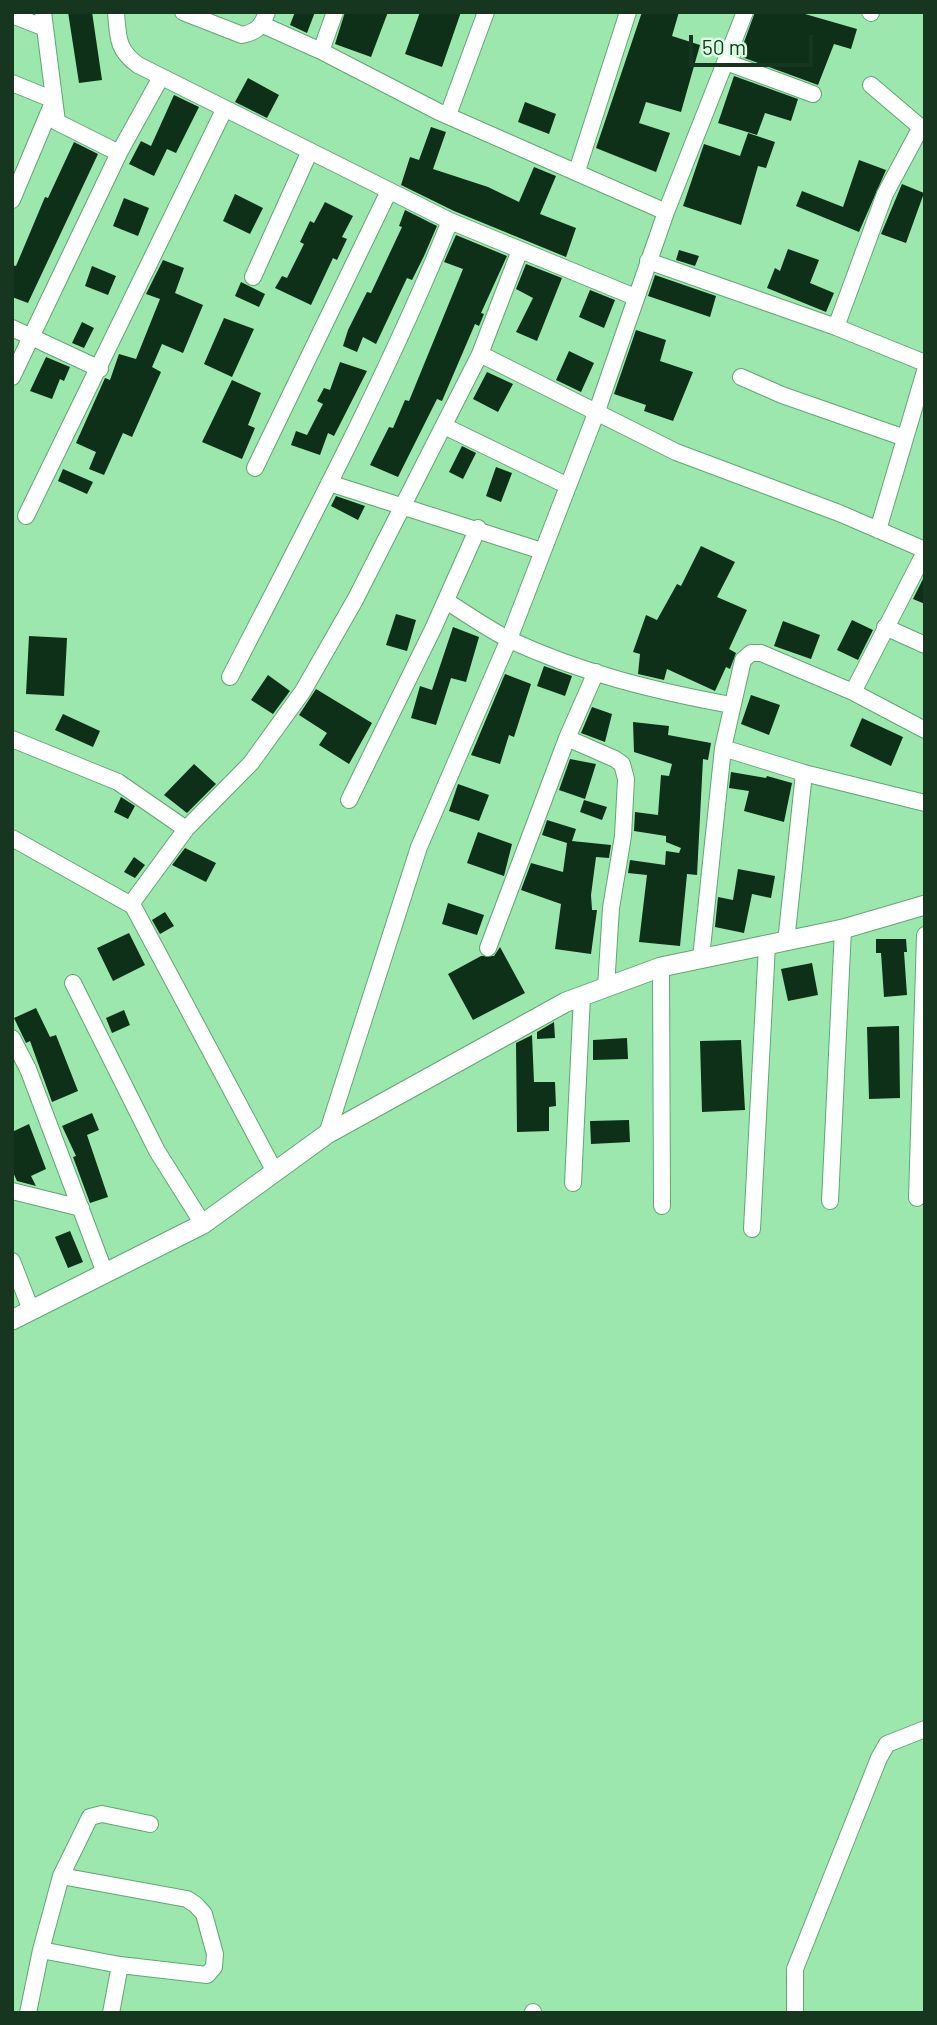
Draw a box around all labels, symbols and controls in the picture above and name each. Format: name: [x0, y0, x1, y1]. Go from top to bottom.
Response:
scale bar: [692, 21, 816, 65]
text: 50 m: [702, 34, 746, 59]

